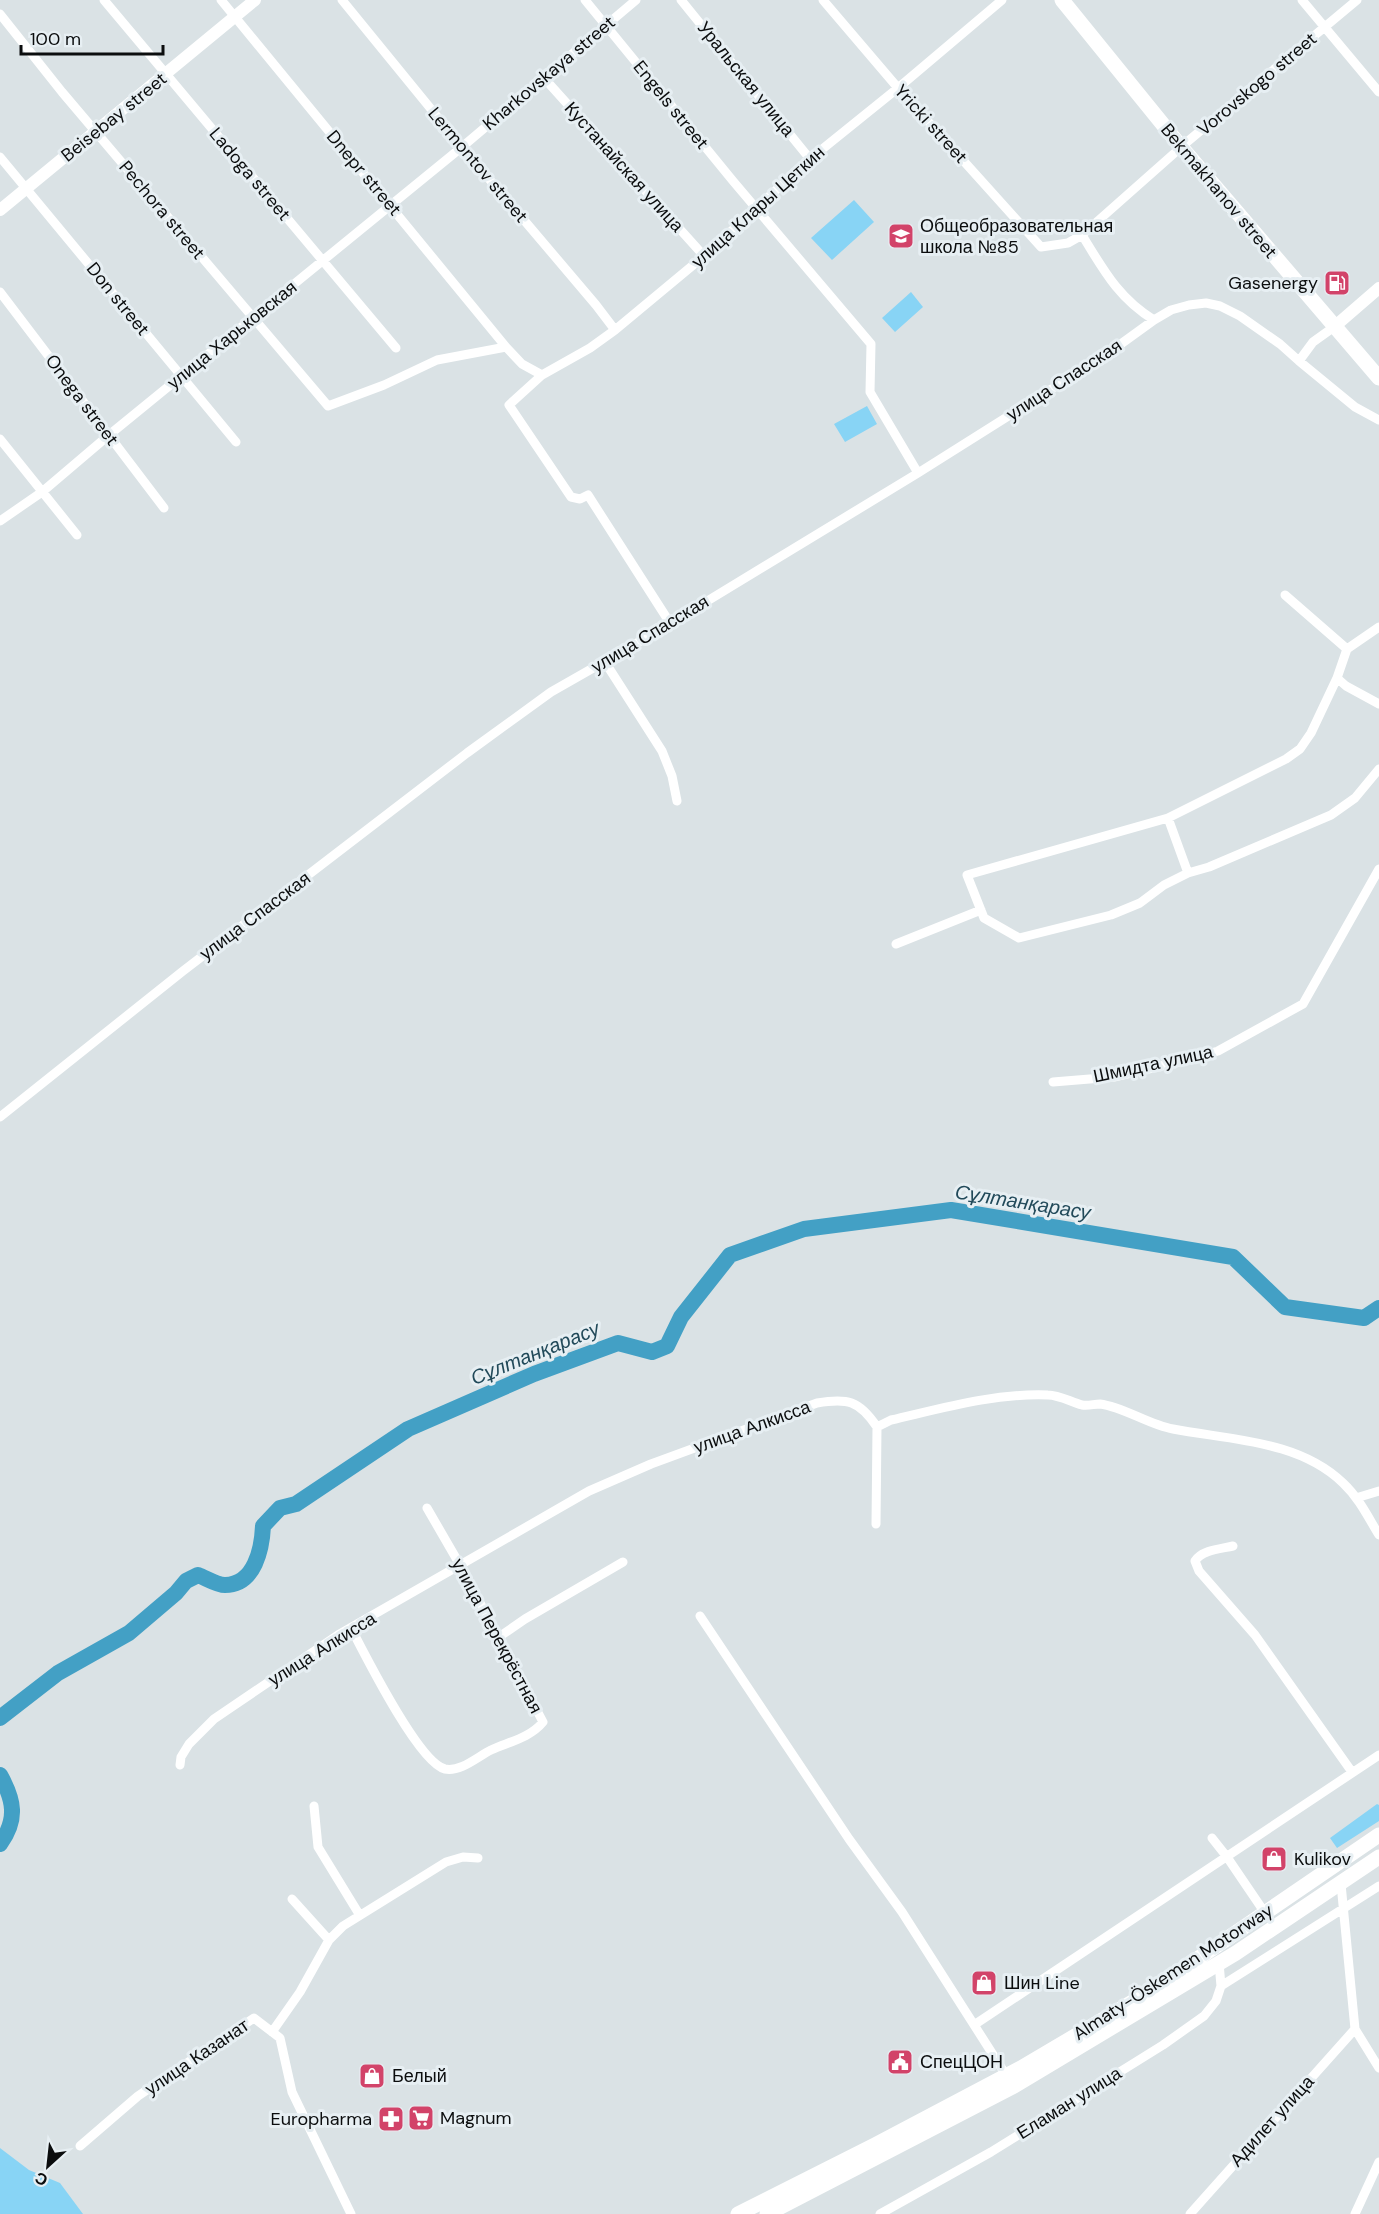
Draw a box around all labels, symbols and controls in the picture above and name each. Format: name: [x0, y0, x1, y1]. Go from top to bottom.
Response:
street label: Kharkovskaya street: [478, 11, 620, 135]
street label: Уральская улица: [692, 16, 801, 142]
scale bar: [21, 18, 164, 56]
text: 100 m: [30, 27, 81, 51]
street label: Vorovskogo street: [1192, 27, 1322, 141]
street label: Engels street: [628, 56, 714, 154]
street label: Beisebay street: [56, 67, 172, 167]
street label: Yricki street: [889, 79, 973, 169]
street label: Кустанайская улица: [559, 97, 690, 238]
street label: Lermontov street: [423, 102, 533, 228]
street label: Bekmakhanov street: [1155, 118, 1283, 264]
street label: Ladoga street: [204, 122, 296, 226]
street label: Dnepr street: [321, 125, 407, 221]
street label: улица Клары Цеткин: [686, 141, 830, 273]
street label: Pechora street: [114, 156, 210, 264]
place label: Общеобразовательная школа №85: [920, 214, 1113, 259]
school or university icon: Общеобразовательная школа №85: [886, 221, 916, 251]
street label: Don street: [81, 257, 155, 341]
fuel station icon: Gasenergy: [1322, 268, 1352, 298]
place label: Gasenergy: [1228, 271, 1318, 295]
street label: улица Харьковская: [162, 275, 302, 395]
street label: улица Спасская: [1002, 334, 1126, 426]
street label: Onega street: [40, 350, 124, 450]
street label: улица Спасская: [587, 589, 713, 679]
street label: улица Спасская: [195, 866, 315, 966]
street label: Шмидта улица: [1091, 1039, 1216, 1088]
water label: Сұлтанқарасу: [953, 1178, 1094, 1226]
water label: Сұлтанқарасу: [467, 1315, 604, 1391]
street label: улица Алкисса: [690, 1394, 815, 1459]
street label: улица Перекрёстная: [446, 1554, 548, 1718]
street label: улица Алкисса: [264, 1606, 381, 1692]
shop icon: Kulikov: [1259, 1844, 1289, 1874]
place label: Kulikov: [1294, 1847, 1352, 1871]
street label: Almaty-Öskemen Motorway: [1068, 1898, 1278, 2046]
shop icon: Шин Line: [969, 1968, 999, 1998]
place label: Шин Line: [1004, 1971, 1080, 1995]
street label: улица Казанат: [140, 2013, 254, 2101]
public building icon: СпецЦОН: [885, 2047, 915, 2077]
place label: СпецЦОН: [920, 2050, 1003, 2074]
shop icon: Белый: [357, 2061, 387, 2091]
street label: Еламан улица: [1012, 2061, 1127, 2145]
place label: Белый: [392, 2064, 447, 2088]
street label: Адилет улица: [1225, 2070, 1320, 2172]
supermarket icon: Magnum: [406, 2103, 436, 2133]
pharmacy icon: Europharma: [376, 2104, 406, 2134]
place label: Magnum: [440, 2106, 512, 2130]
place label: Europharma: [271, 2107, 372, 2131]
north arrow: [18, 2136, 78, 2196]
text: С: [31, 2167, 51, 2191]

